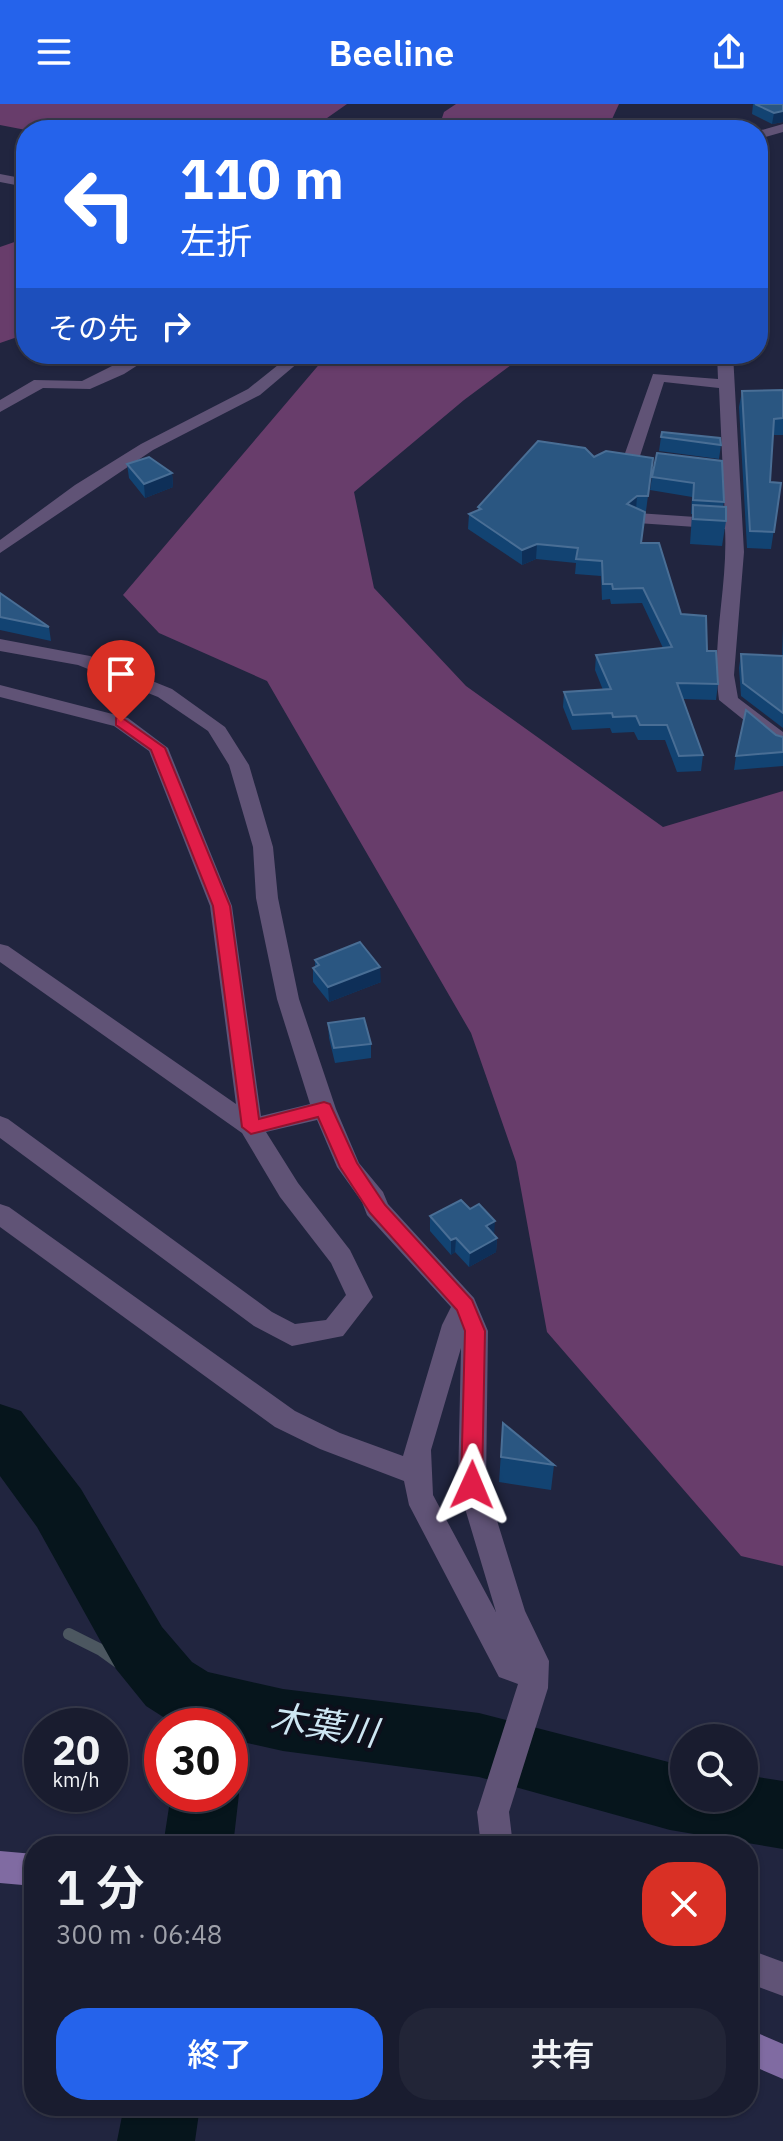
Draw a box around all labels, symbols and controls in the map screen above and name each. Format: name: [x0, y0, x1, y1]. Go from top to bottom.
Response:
text: Beeline: [329, 29, 454, 76]
icon: menu: [32, 30, 76, 74]
icon: share: [707, 30, 751, 74]
text: 110 m: [180, 142, 344, 214]
icon: left: [48, 152, 152, 256]
text: 左折: [180, 217, 252, 264]
icon: right: [154, 304, 198, 348]
text: その先: [48, 308, 138, 347]
pin: [87, 640, 155, 722]
icon: arrive: [99, 652, 143, 696]
position arrow: [430, 1443, 514, 1527]
water label: 木葉川: [267, 1692, 385, 1756]
speed limit sign: 30: [144, 1708, 248, 1812]
text: 20: [52, 1724, 100, 1776]
map controls: [670, 1724, 758, 1812]
button: search: [670, 1724, 758, 1812]
text: km/h: [52, 1766, 100, 1793]
text: 1 分: [56, 1856, 144, 1918]
button: close: [642, 1862, 726, 1946]
text: 300 m · 06:48: [56, 1917, 222, 1951]
button: 終了: [56, 2008, 383, 2100]
button: 共有: [399, 2008, 726, 2100]

